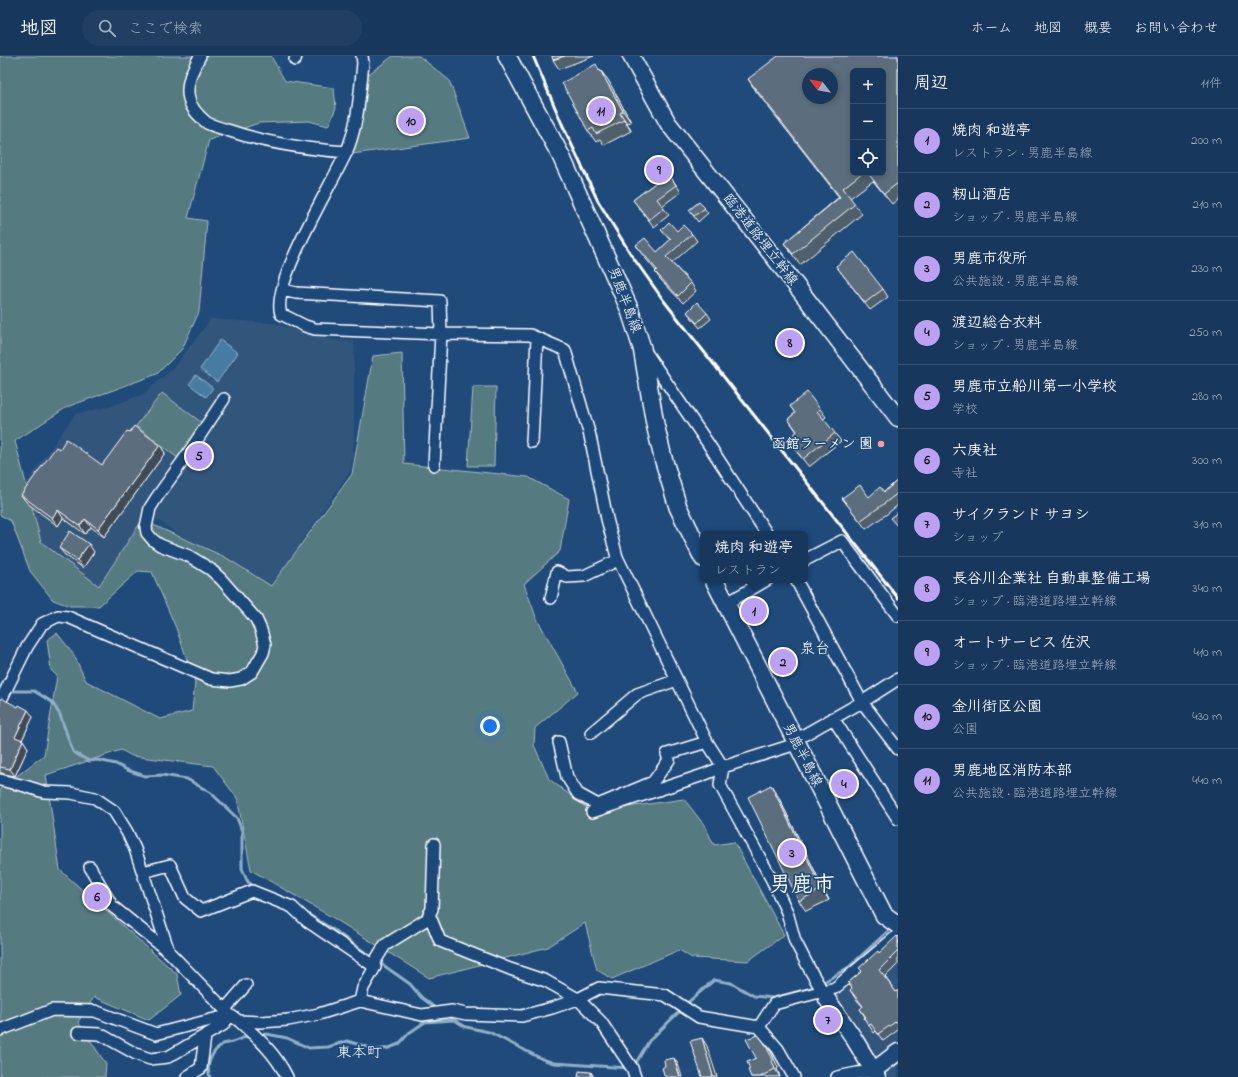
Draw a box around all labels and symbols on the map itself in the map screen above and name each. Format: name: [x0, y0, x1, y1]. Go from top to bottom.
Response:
north arrow: [802, 68, 838, 104]
pin: 11: [588, 96, 614, 126]
pin: 10: [398, 106, 424, 136]
pin: 9: [646, 155, 672, 185]
street label: 臨港道路埋立幹線: [717, 189, 803, 291]
street label: 男鹿半島線: [602, 264, 646, 336]
pin: 8: [777, 328, 803, 358]
place label: 函館ラーメン 園: [772, 434, 873, 455]
marker: 函館ラーメン 園: [876, 439, 886, 449]
pin: 5: [186, 441, 212, 471]
pin: 1: [741, 596, 767, 626]
district label: 泉台: [800, 638, 830, 660]
pin: 2: [770, 647, 796, 677]
your location: [480, 716, 500, 736]
street label: 男鹿半島線: [777, 719, 827, 791]
pin: 4: [831, 769, 857, 799]
pin: 3: [779, 838, 805, 868]
district label: 男鹿市: [769, 870, 835, 902]
pin: 6: [84, 882, 110, 912]
pin: 7: [815, 1005, 841, 1035]
district label: 東本町: [336, 1042, 382, 1064]

